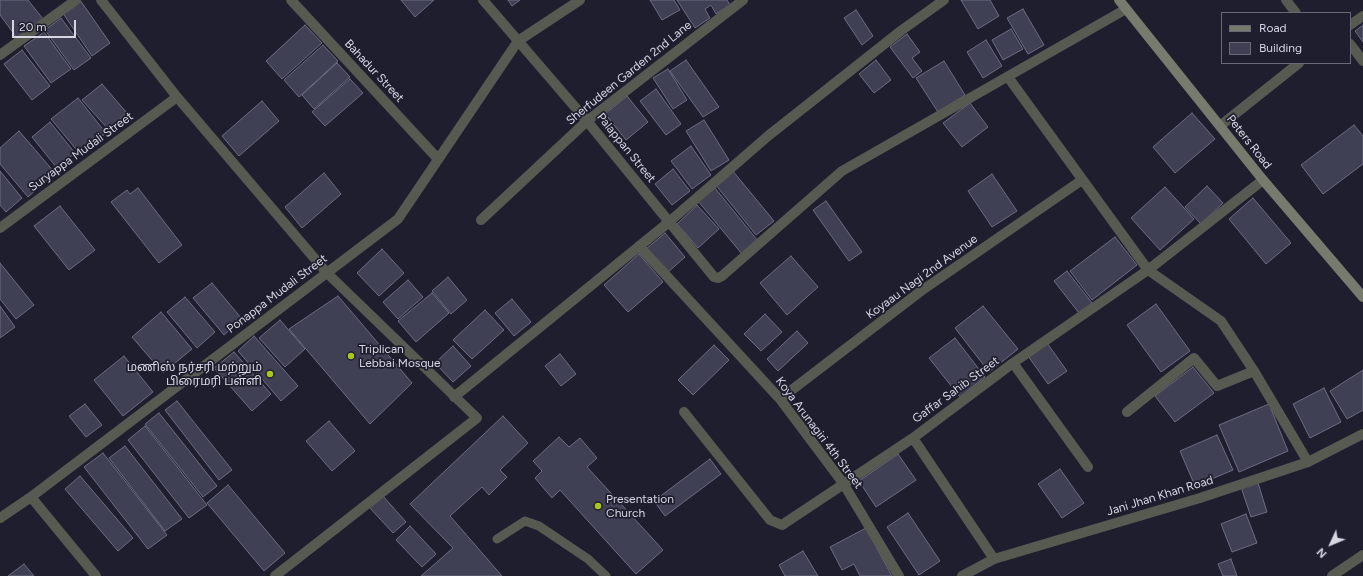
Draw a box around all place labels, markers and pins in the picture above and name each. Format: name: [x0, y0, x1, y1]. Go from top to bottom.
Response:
place label: Triplican Lebbai Mosque: [359, 342, 441, 370]
marker: Triplican Lebbai Mosque: [346, 351, 356, 361]
place label: மணிஸ் நர்சரி மற்றும் பிரைமரி பள்ளி: [127, 360, 262, 388]
marker: மணிஸ் நர்சரி மற்றும் பிரைமரி பள்ளி: [265, 369, 275, 379]
place label: Presentation Church: [606, 492, 674, 520]
marker: Presentation Church: [593, 501, 603, 511]

